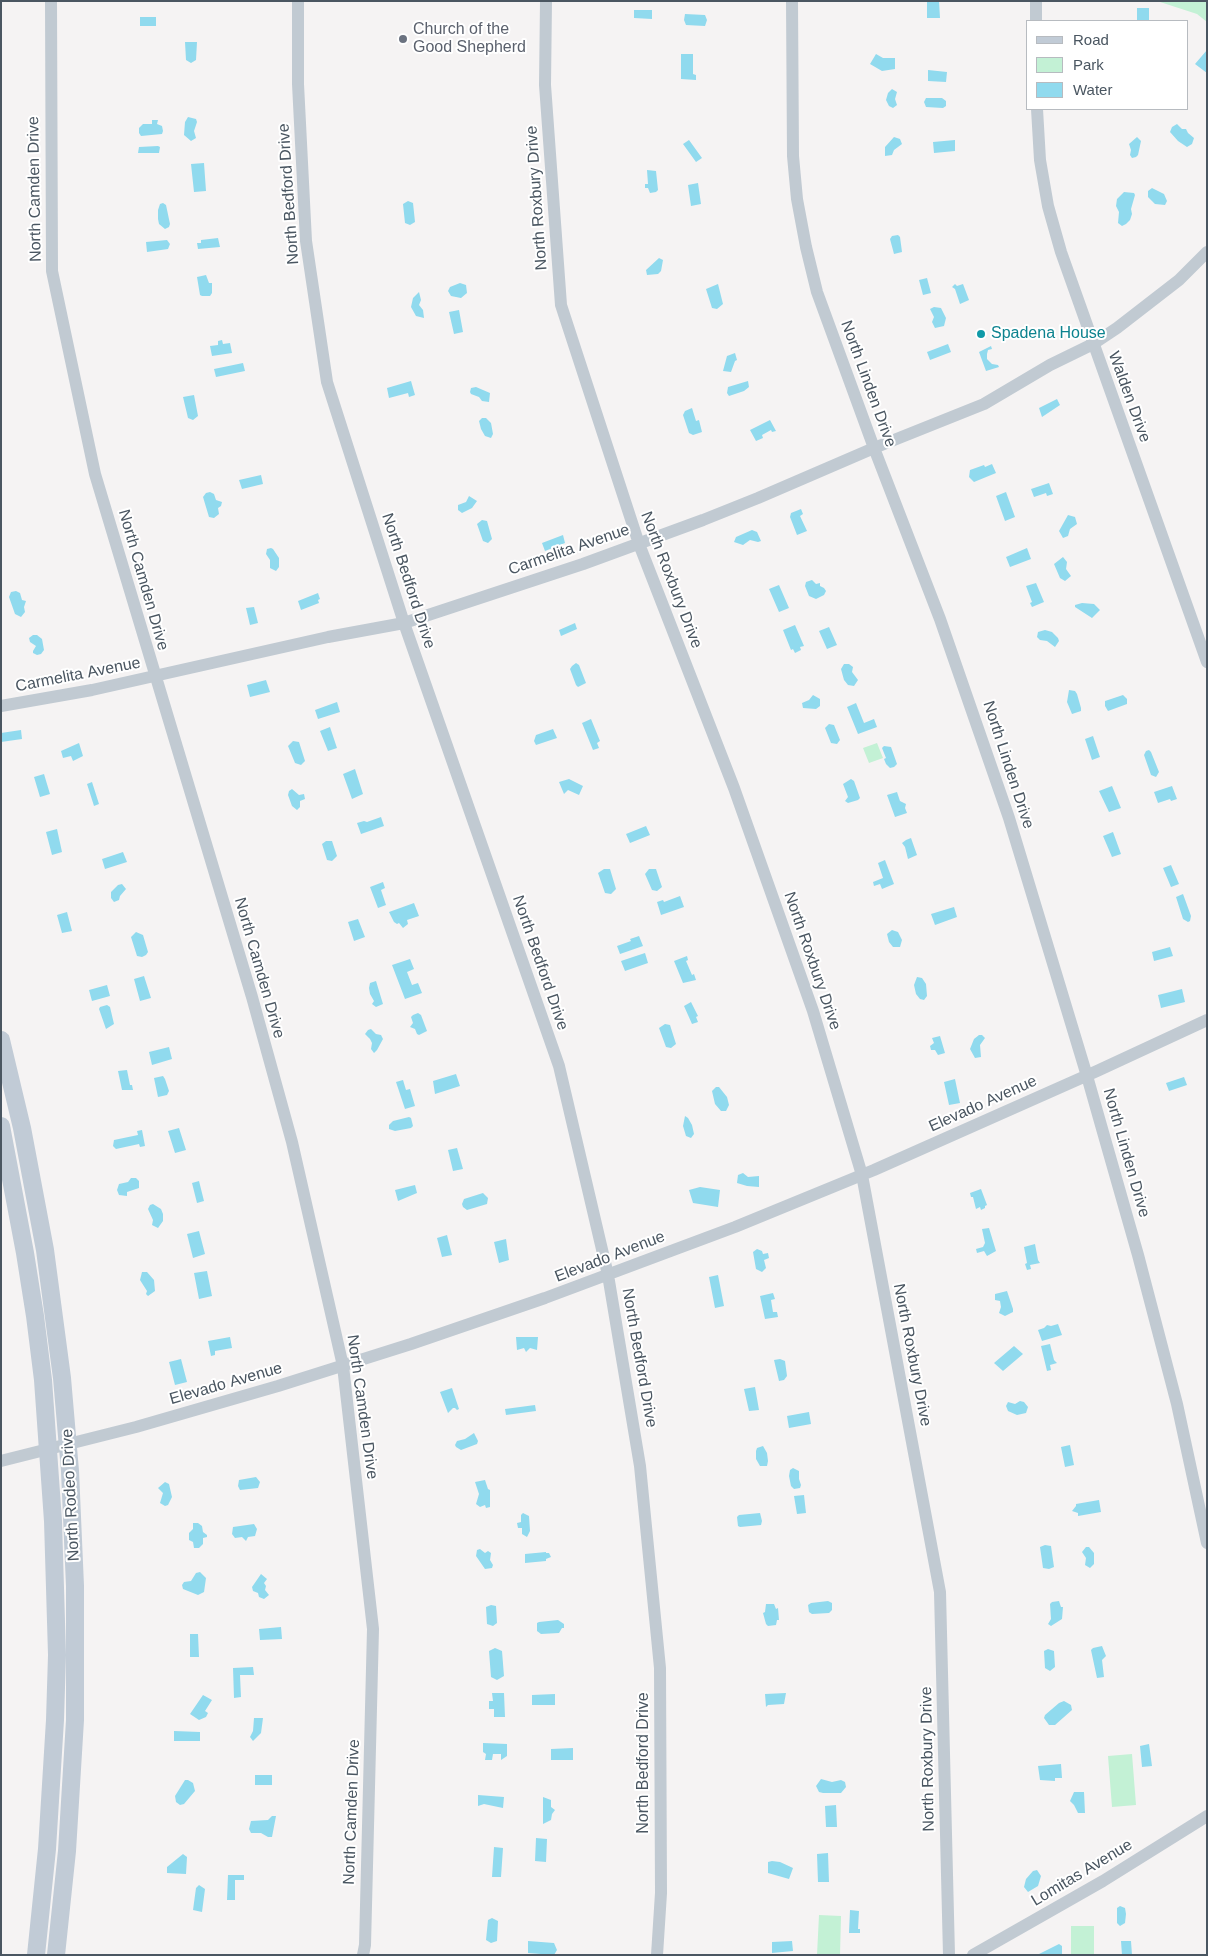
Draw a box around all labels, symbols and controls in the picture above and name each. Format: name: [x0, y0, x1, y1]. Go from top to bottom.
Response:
place label: Church of the Good Shepherd: [413, 20, 526, 58]
legend: [1026, 20, 1188, 110]
text: Road: [1073, 31, 1109, 48]
marker: Church of the Good Shepherd: [397, 33, 409, 45]
text: Park: [1073, 56, 1104, 73]
text: Water: [1073, 81, 1112, 98]
street label: North Camden Drive: [24, 116, 46, 262]
street label: North Bedford Drive: [274, 123, 304, 265]
street label: North Roxbury Drive: [522, 125, 552, 271]
street label: North Linden Drive: [836, 318, 900, 450]
place label: Spadena House: [991, 324, 1106, 344]
marker: Spadena House: [975, 328, 987, 340]
street label: Walden Drive: [1104, 349, 1154, 445]
street label: North Camden Drive: [114, 507, 172, 653]
street label: North Roxbury Drive: [636, 509, 706, 651]
street label: North Bedford Drive: [377, 511, 439, 651]
street label: Carmelita Avenue: [506, 520, 632, 580]
street label: Carmelita Avenue: [14, 653, 142, 697]
street label: North Linden Drive: [978, 699, 1038, 831]
street label: North Roxbury Drive: [779, 889, 845, 1033]
street label: North Bedford Drive: [508, 893, 572, 1033]
street label: North Camden Drive: [230, 895, 288, 1041]
street label: Elevado Avenue: [926, 1072, 1040, 1136]
street label: North Linden Drive: [1098, 1086, 1154, 1220]
street label: Elevado Avenue: [552, 1227, 668, 1287]
street label: North Roxbury Drive: [889, 1282, 935, 1428]
street label: North Bedford Drive: [617, 1287, 661, 1429]
street label: North Camden Drive: [342, 1333, 382, 1481]
street label: Elevado Avenue: [167, 1359, 285, 1409]
street label: North Rodeo Drive: [58, 1428, 84, 1562]
street label: North Roxbury Drive: [917, 1686, 939, 1832]
street label: North Bedford Drive: [634, 1692, 654, 1834]
street label: North Camden Drive: [340, 1739, 364, 1885]
street label: Lomitas Avenue: [1028, 1835, 1136, 1911]

